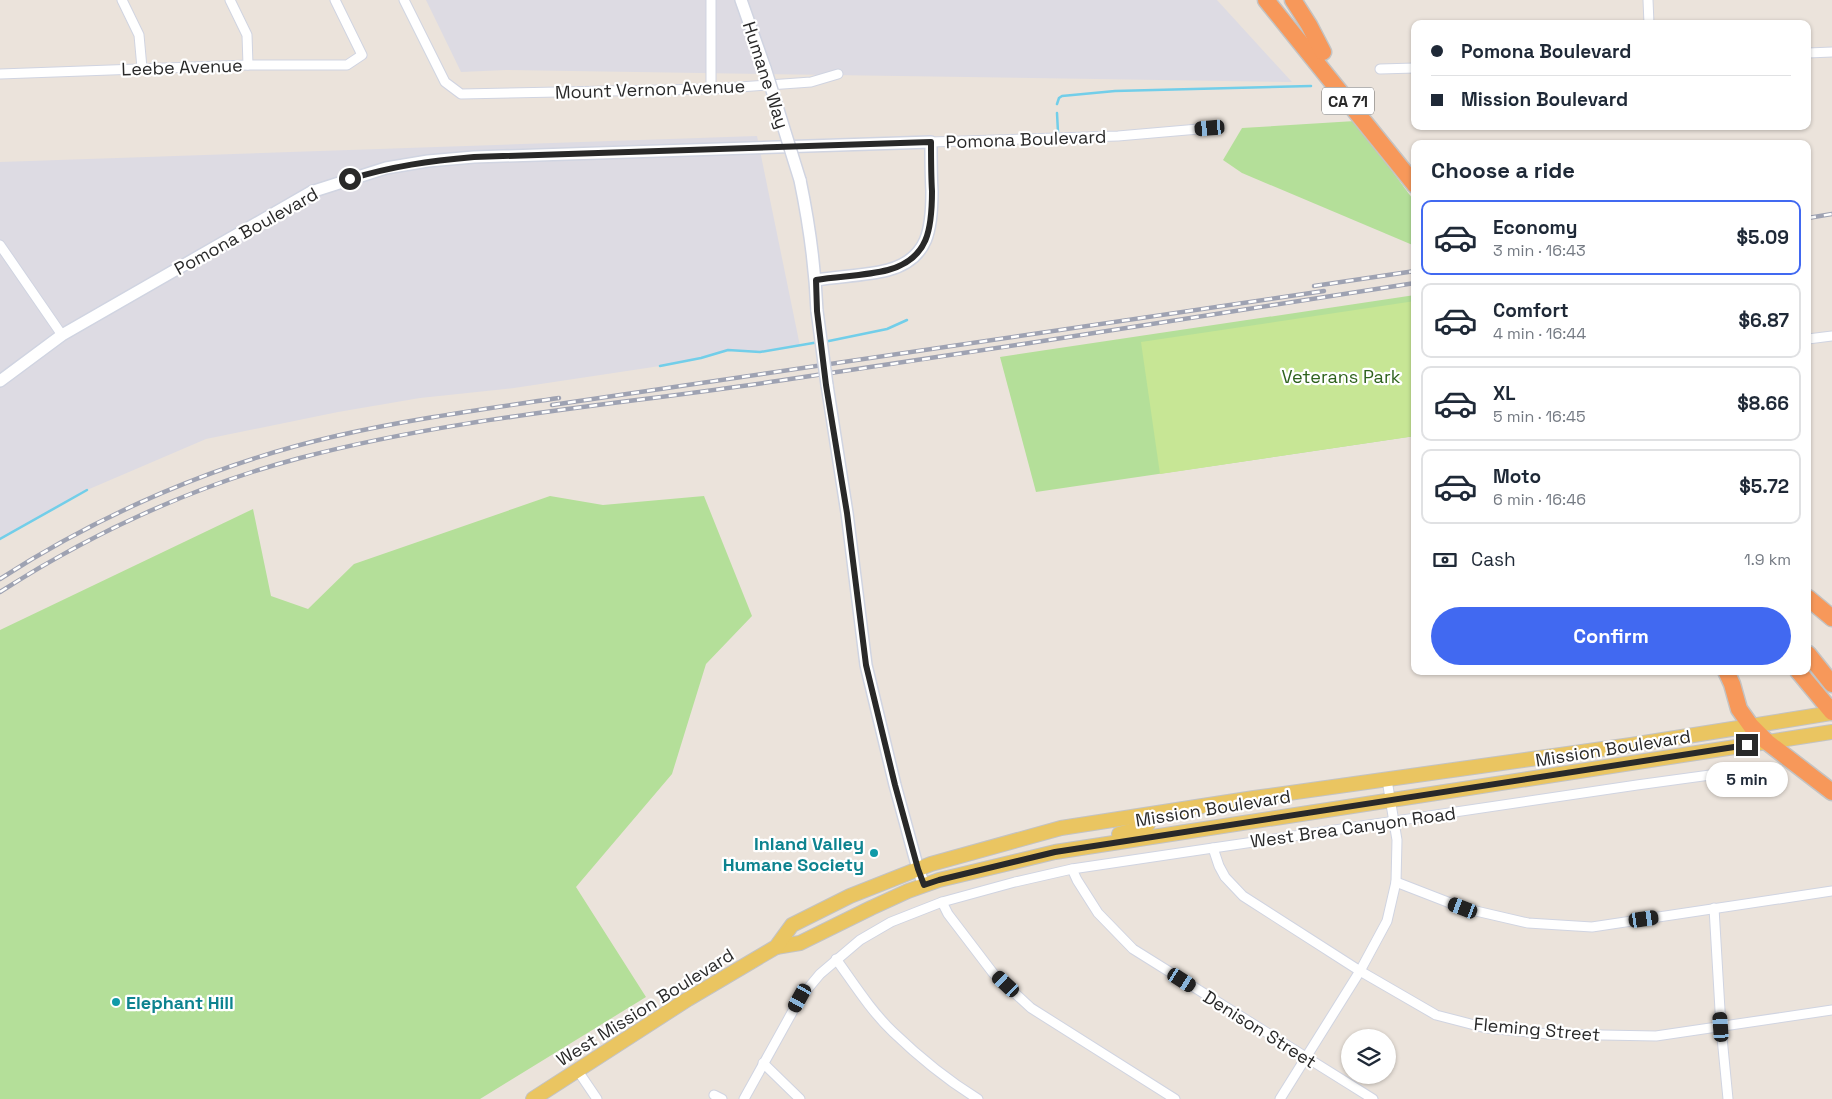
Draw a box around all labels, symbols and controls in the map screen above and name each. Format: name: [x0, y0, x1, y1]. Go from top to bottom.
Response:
street label: Humane Way: [738, 18, 794, 132]
text: Pomona Boulevard: [1461, 39, 1631, 64]
street label: Leebe Avenue: [121, 53, 243, 81]
street label: Mount Vernon Avenue: [555, 74, 745, 104]
text: Mission Boulevard: [1461, 87, 1628, 112]
road number: CA 71: [1322, 88, 1374, 114]
car: [1194, 119, 1225, 137]
street label: Pomona Boulevard: [945, 125, 1107, 153]
text: Choose a ride: [1431, 156, 1575, 184]
route start: [339, 168, 361, 190]
street label: Pomona Boulevard: [170, 182, 322, 280]
icon: car: [1433, 215, 1478, 260]
text: Economy: [1493, 215, 1577, 240]
text: $5.09: [1737, 225, 1789, 250]
text: 3 min · 16:43: [1493, 240, 1586, 261]
icon: car: [1433, 298, 1478, 343]
text: Comfort: [1493, 298, 1569, 323]
text: $6.87: [1738, 308, 1789, 333]
text: 4 min · 16:44: [1493, 323, 1586, 344]
park label: Veterans Park: [1282, 365, 1401, 388]
icon: car: [1433, 381, 1478, 426]
text: XL: [1493, 381, 1516, 406]
text: $8.66: [1737, 391, 1789, 416]
text: 5 min · 16:45: [1493, 406, 1586, 427]
icon: car: [1433, 464, 1478, 509]
text: Moto: [1493, 464, 1541, 489]
text: $5.72: [1739, 474, 1789, 499]
text: 6 min · 16:46: [1493, 489, 1586, 510]
icon: cash: [1431, 546, 1459, 574]
text: Cash: [1471, 547, 1516, 572]
text: 1.9 km: [1744, 549, 1791, 570]
button: Confirm: [1431, 607, 1791, 665]
street label: Mission Boulevard: [1534, 724, 1692, 772]
route end: [1736, 734, 1758, 756]
callout: 5 min: [1706, 762, 1788, 798]
text: 5 min: [1726, 769, 1768, 790]
street label: Mission Boulevard: [1134, 784, 1292, 832]
street label: West Brea Canyon Road: [1249, 801, 1457, 853]
place label: Inland Valley Humane Society: [723, 832, 864, 876]
marker: Inland Valley Humane Society: [868, 847, 880, 859]
car: [1446, 896, 1479, 920]
car: [1628, 909, 1659, 929]
street label: West Mission Boulevard: [552, 943, 738, 1071]
car: [1165, 966, 1198, 994]
car: [989, 968, 1022, 1000]
car: [786, 981, 813, 1015]
street label: Denison Street: [1199, 985, 1321, 1073]
place label: Elephant Hill: [126, 991, 234, 1014]
marker: Elephant Hill: [110, 996, 122, 1008]
street label: Fleming Street: [1473, 1012, 1601, 1046]
car: [1712, 1012, 1729, 1042]
map controls: [1341, 1029, 1396, 1084]
button: layers: [1341, 1029, 1396, 1084]

